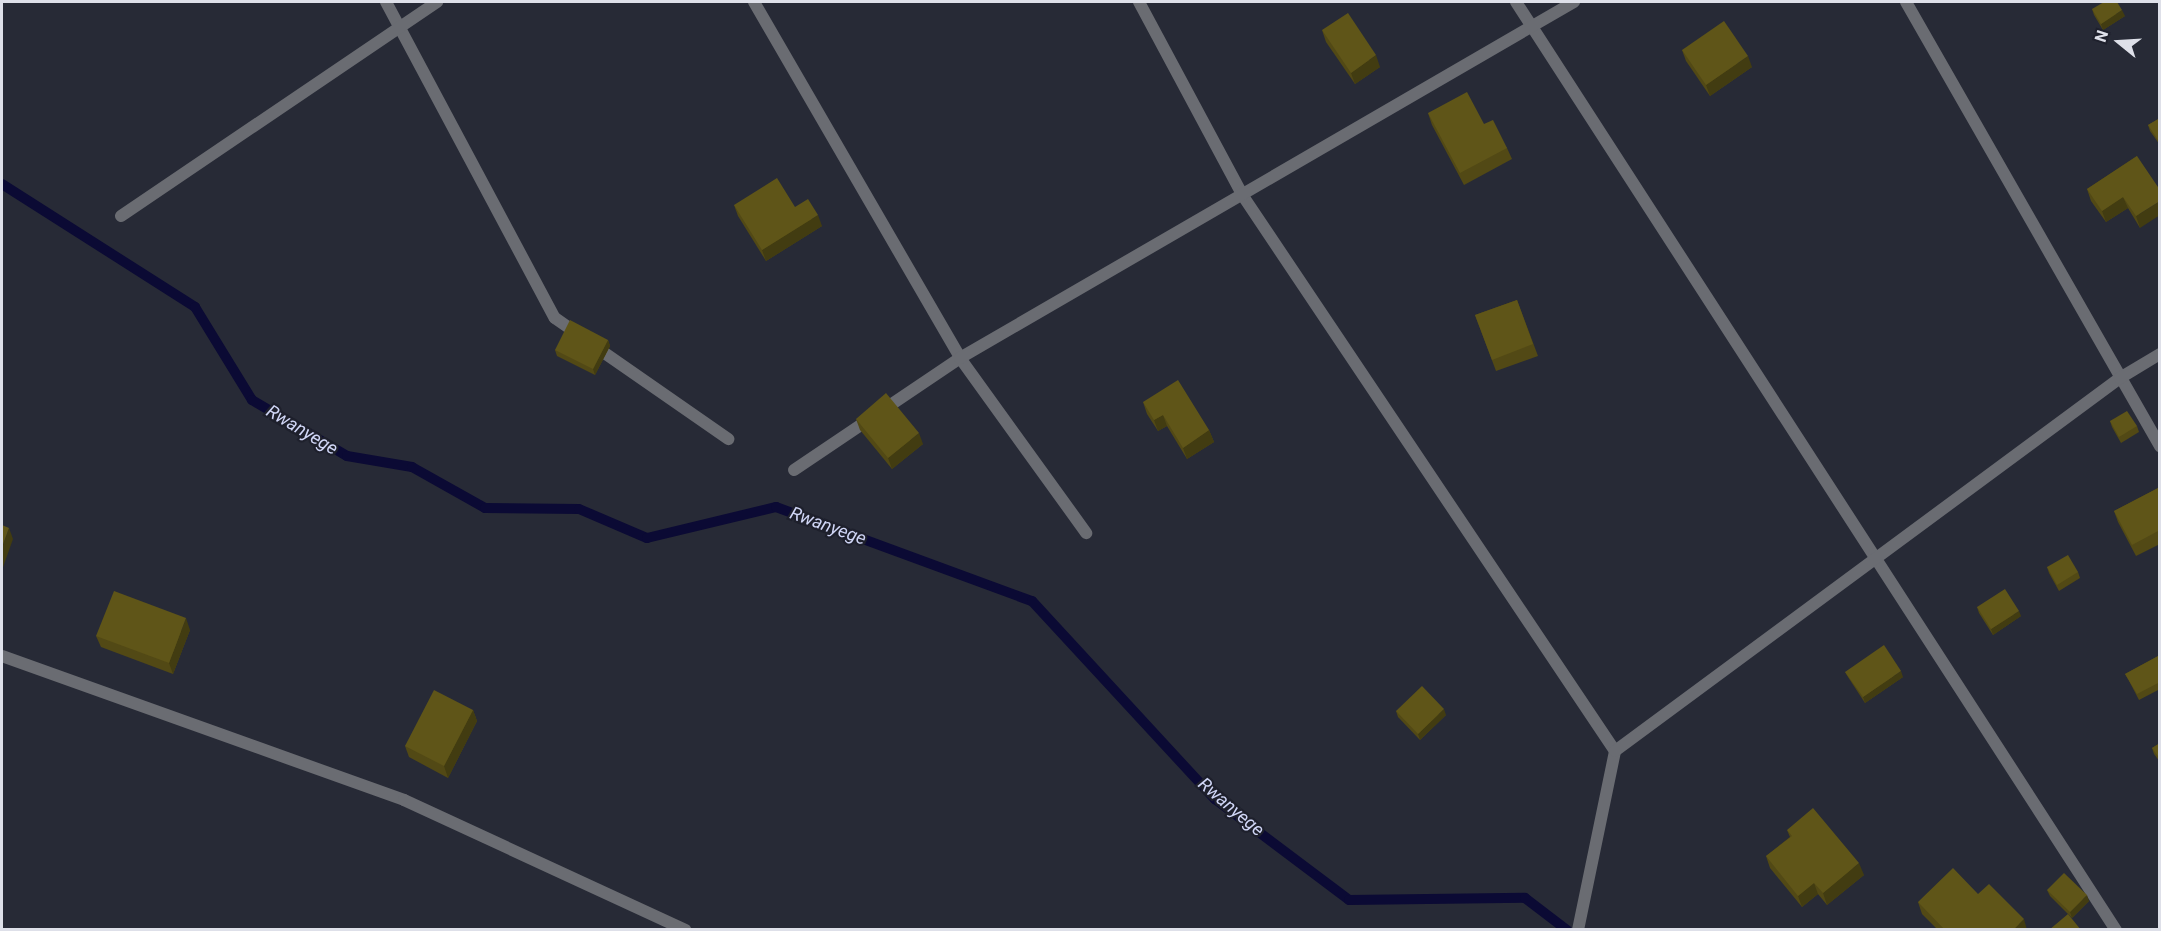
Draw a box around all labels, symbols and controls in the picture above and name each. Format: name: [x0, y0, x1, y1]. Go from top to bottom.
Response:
north arrow: [2089, 12, 2149, 72]
text: N: [2091, 28, 2112, 45]
water label: Rwanyege: [262, 400, 342, 460]
water label: Rwanyege: [787, 502, 869, 550]
water label: Rwanyege: [1194, 773, 1268, 841]

